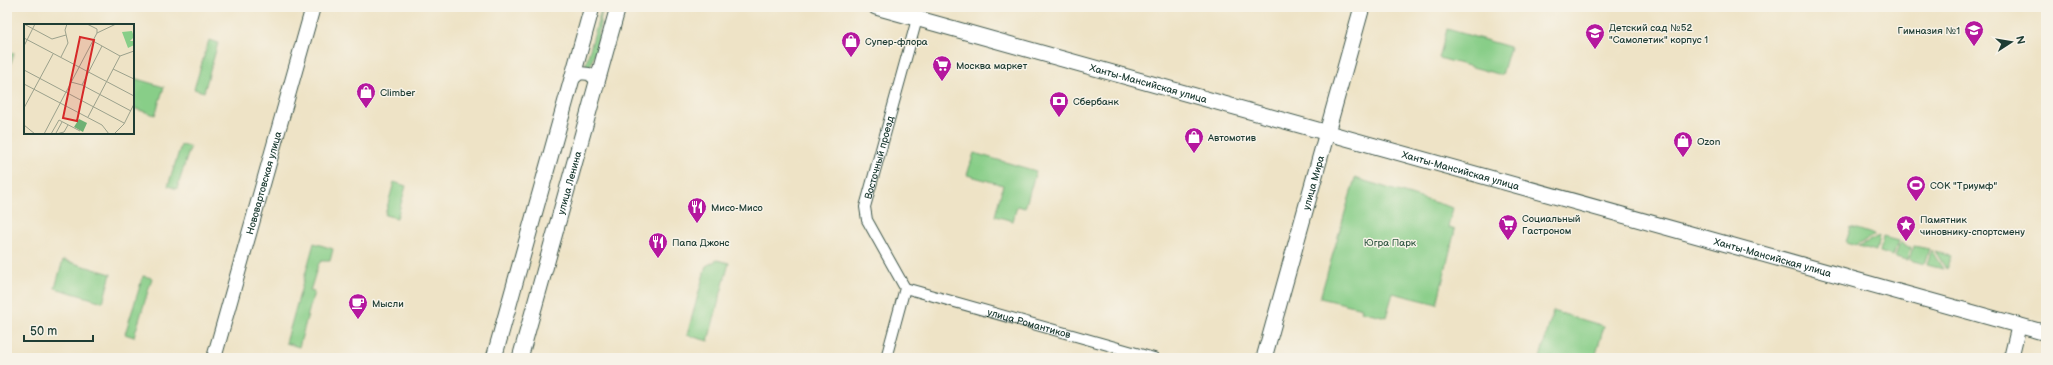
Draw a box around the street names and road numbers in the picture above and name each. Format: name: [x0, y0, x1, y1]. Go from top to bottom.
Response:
street label: Ханты-Мансийская улица: [1088, 62, 1208, 106]
street label: Восточный проезд: [862, 115, 897, 201]
street label: Нововартовская улица: [244, 130, 285, 236]
street label: Ханты-Мансийская улица: [1400, 149, 1521, 193]
street label: улица Ленина: [555, 150, 584, 216]
street label: улица Мира: [1301, 154, 1327, 212]
street label: Ханты-Мансийская улица: [1712, 236, 1833, 280]
street label: улица Романтиков: [986, 306, 1073, 342]

